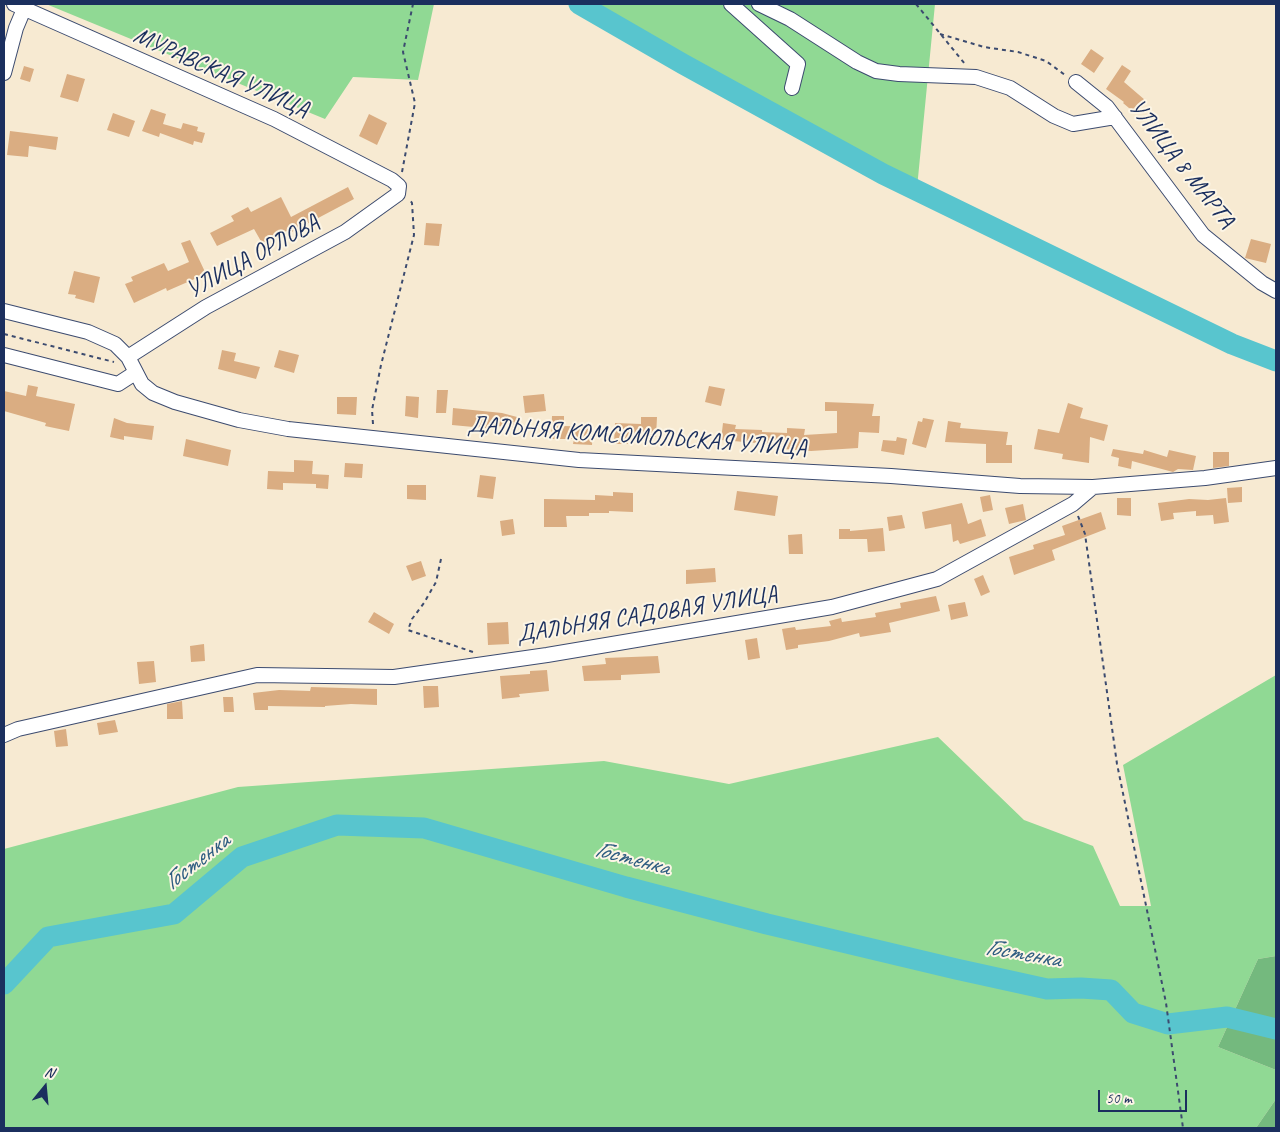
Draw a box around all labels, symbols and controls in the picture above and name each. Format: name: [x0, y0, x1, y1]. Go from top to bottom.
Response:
street label: МУРАВСКАЯ УЛИЦА: [129, 21, 313, 125]
street label: УЛИЦА 8 МАРТА: [1122, 94, 1240, 234]
street label: УЛИЦА ОРЛОВА: [181, 209, 325, 305]
street label: ДАЛЬНЯЯ КОМСОМОЛЬСКАЯ УЛИЦА: [466, 411, 808, 463]
street label: ДАЛЬНЯЯ САДОВАЯ УЛИЦА: [515, 580, 779, 650]
water label: Гостенка: [158, 827, 236, 897]
water label: Гостенка: [592, 835, 672, 883]
water label: Гостенка: [983, 933, 1063, 975]
north arrow: [20, 1062, 70, 1112]
text: N: [43, 1063, 56, 1082]
scale bar: [1100, 1080, 1189, 1112]
text: 50 m: [1106, 1089, 1132, 1108]

